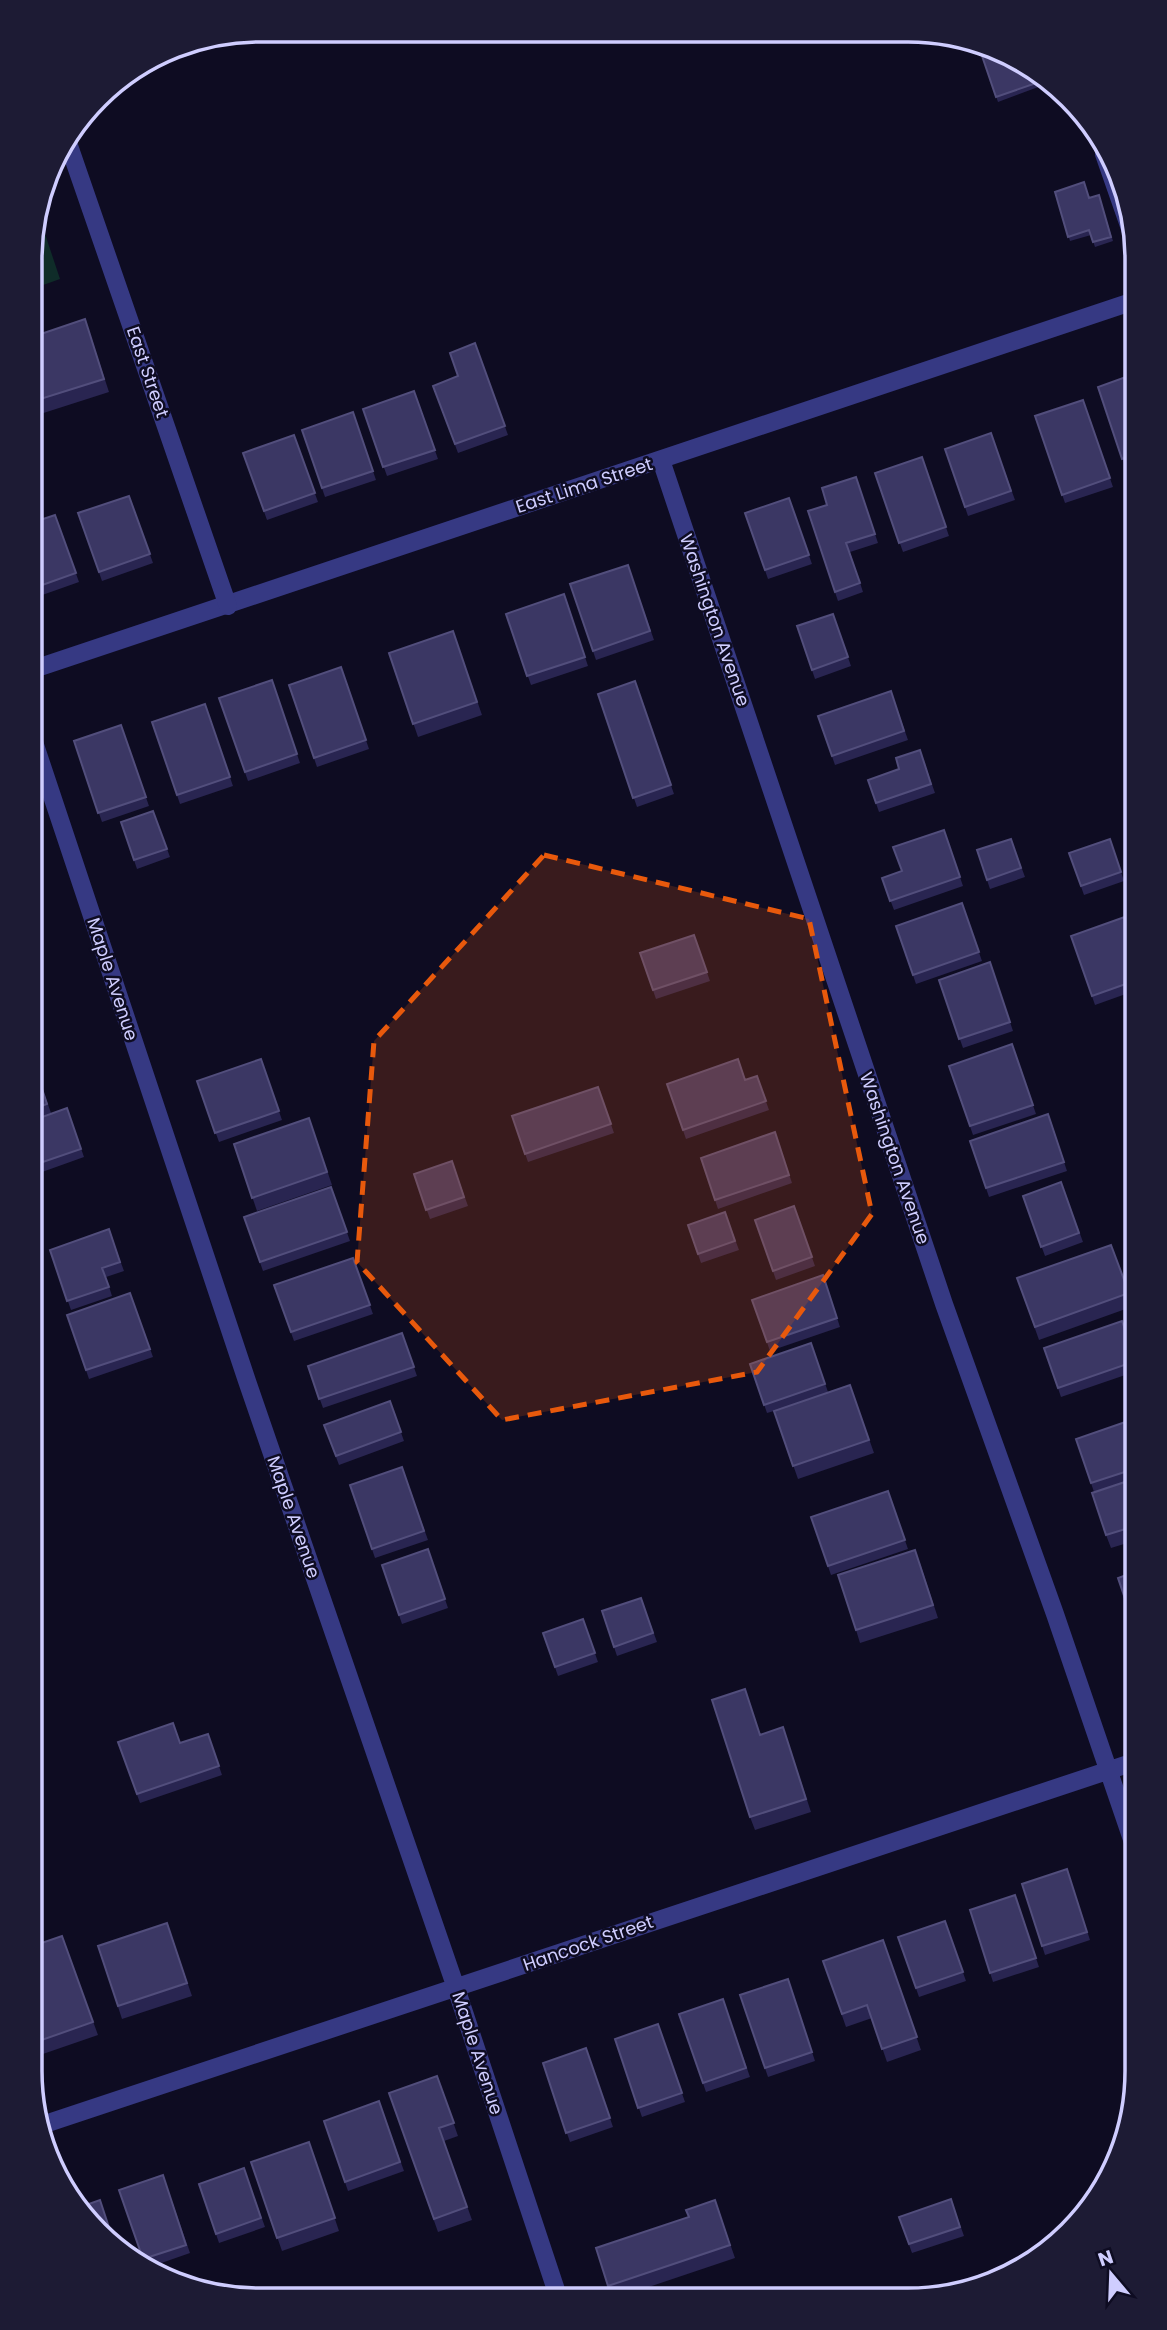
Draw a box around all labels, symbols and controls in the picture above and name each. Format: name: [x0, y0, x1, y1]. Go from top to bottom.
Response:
street label: East Street: [121, 323, 175, 421]
street label: East Lima Street: [512, 451, 656, 519]
street label: Washington Avenue: [674, 530, 756, 710]
street label: Maple Avenue: [81, 914, 145, 1044]
street label: Washington Avenue: [854, 1068, 936, 1248]
street label: Maple Avenue: [261, 1452, 327, 1582]
street label: Hancock Street: [519, 1909, 657, 1977]
street label: Maple Avenue: [446, 1988, 510, 2118]
north arrow: [1076, 2239, 1146, 2309]
text: N: [1094, 2243, 1117, 2273]

